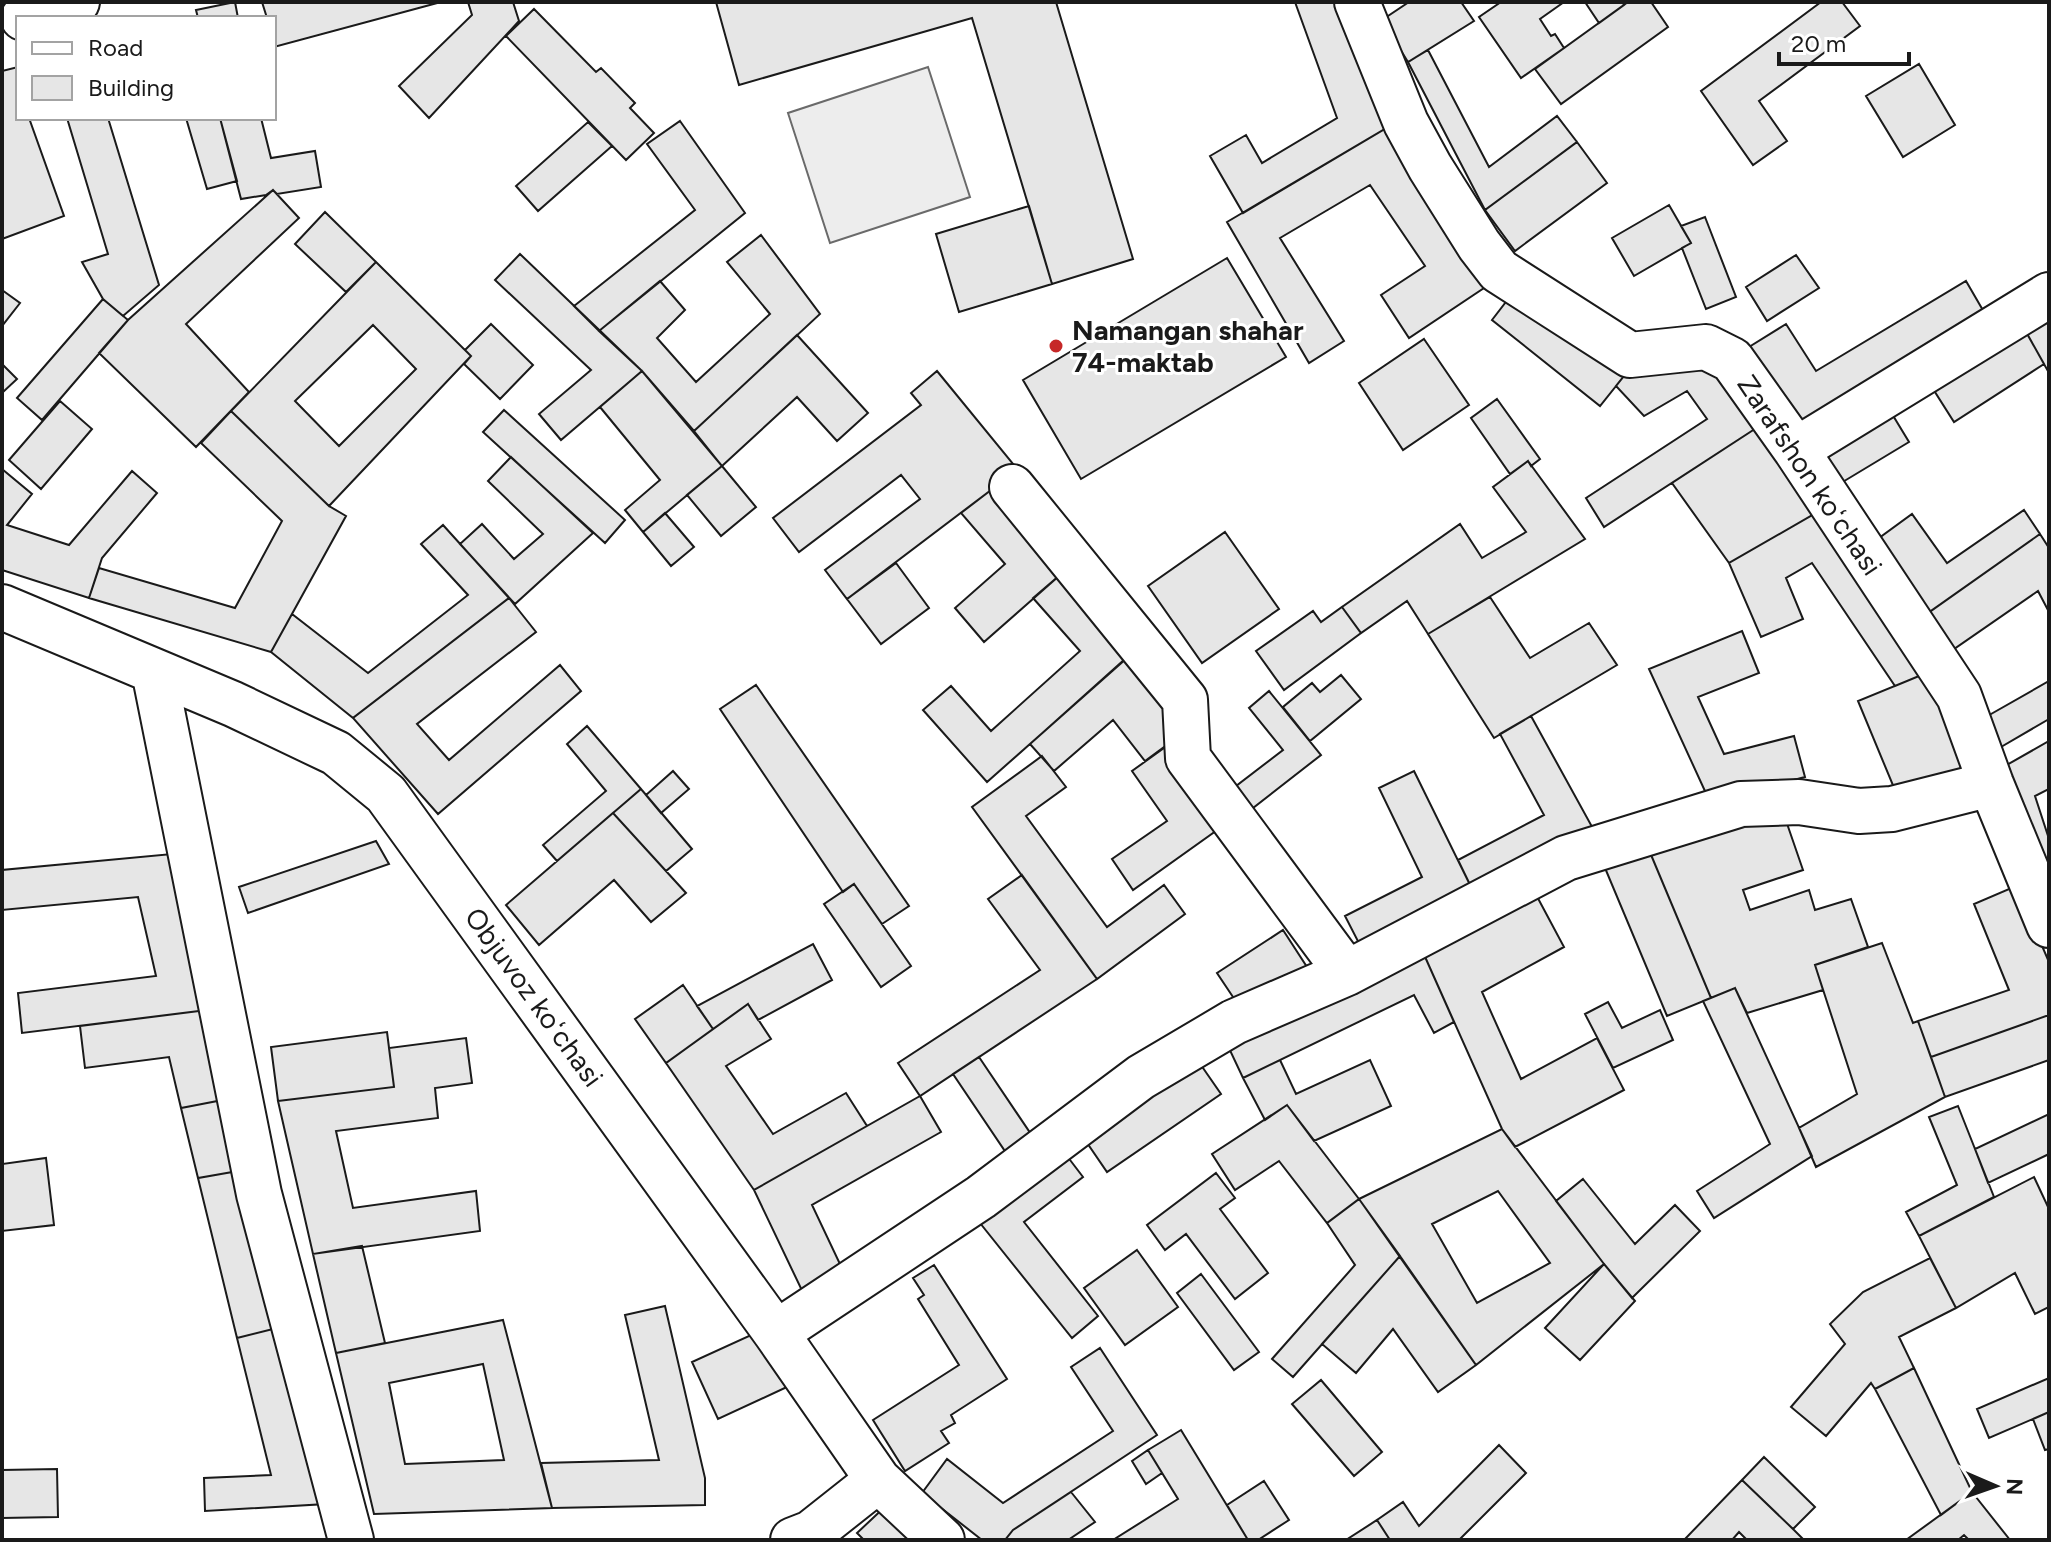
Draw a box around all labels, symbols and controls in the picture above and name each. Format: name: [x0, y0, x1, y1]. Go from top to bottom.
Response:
legend: [16, 16, 276, 120]
scale bar: [1779, 16, 1909, 66]
text: 20 m: [1791, 29, 1846, 58]
text: Road: [88, 33, 143, 62]
text: Building: [88, 73, 174, 102]
place label: Namangan shahar 74-maktab: [1072, 313, 1304, 379]
marker: Namangan shahar 74-maktab: [1047, 337, 1065, 355]
street label: Zarafshon koʻchasi: [1730, 368, 1890, 582]
street label: Objuvoz koʻchasi: [458, 901, 610, 1093]
north arrow: [1955, 1446, 2035, 1526]
text: N: [2001, 1478, 2028, 1496]

